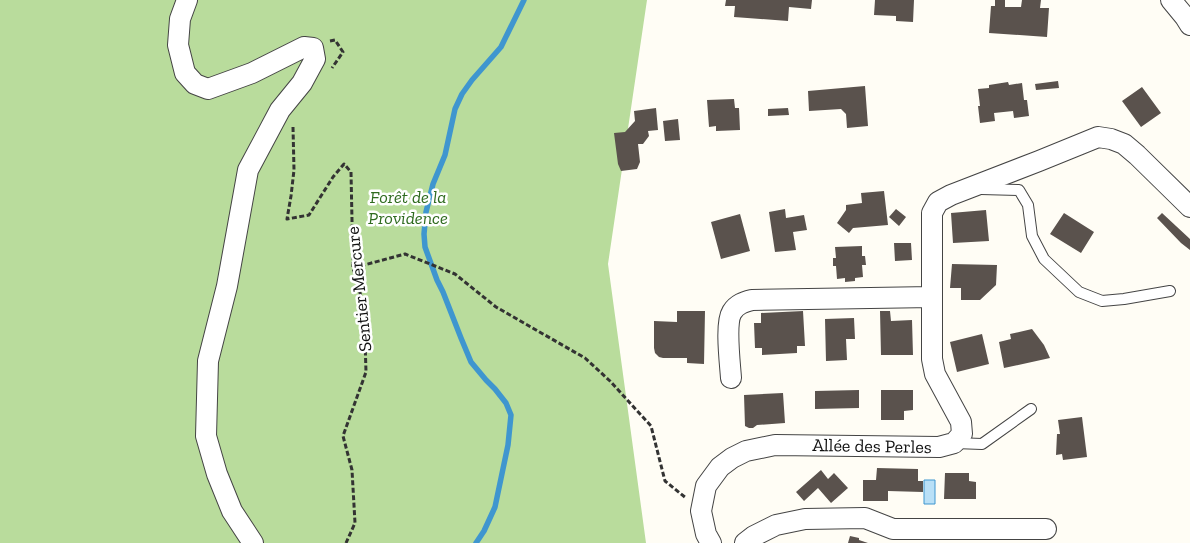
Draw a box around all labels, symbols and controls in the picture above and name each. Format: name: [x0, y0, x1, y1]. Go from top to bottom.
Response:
park label: Forêt de la Providence: [368, 186, 448, 229]
street label: Sentier Mercure: [341, 225, 377, 353]
street label: Allée des Perles: [812, 434, 932, 458]

